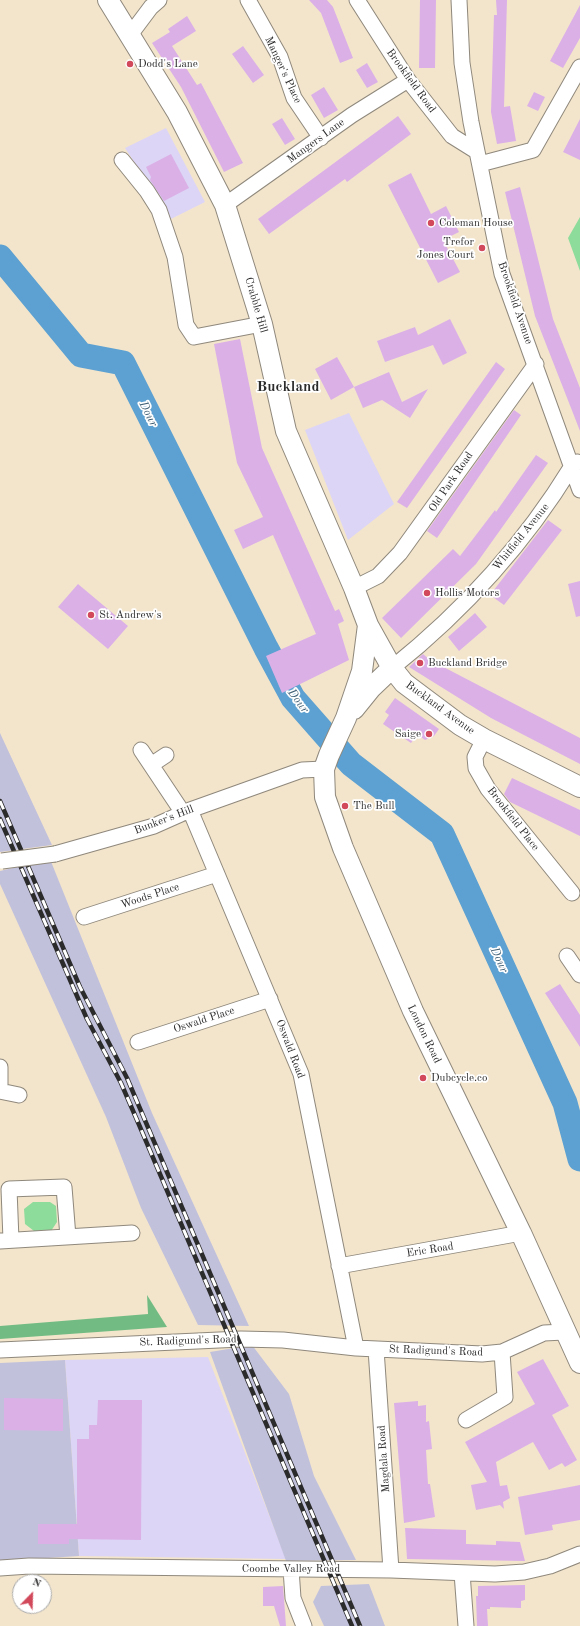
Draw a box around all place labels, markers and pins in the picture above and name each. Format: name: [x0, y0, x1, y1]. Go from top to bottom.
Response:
place label: Dodd's Lane: [138, 57, 198, 71]
marker: Dodd's Lane: [125, 59, 135, 69]
place label: Coleman House: [439, 216, 513, 230]
marker: Coleman House: [426, 218, 436, 228]
place label: Trefor Jones Court: [417, 235, 474, 261]
marker: Trefor Jones Court: [477, 243, 487, 253]
place label: Hollis Motors: [435, 586, 499, 600]
marker: Hollis Motors: [422, 588, 432, 598]
place label: St. Andrew's: [99, 608, 161, 622]
marker: St. Andrew's: [86, 610, 96, 620]
place label: Buckland Bridge: [428, 656, 507, 670]
marker: Buckland Bridge: [415, 658, 425, 668]
place label: Saige: [395, 727, 421, 741]
marker: Saige: [424, 729, 434, 739]
place label: The Bull: [353, 799, 394, 813]
marker: The Bull: [340, 801, 350, 811]
place label: Dubcycle.co: [431, 1071, 487, 1085]
marker: Dubcycle.co: [418, 1073, 428, 1083]

